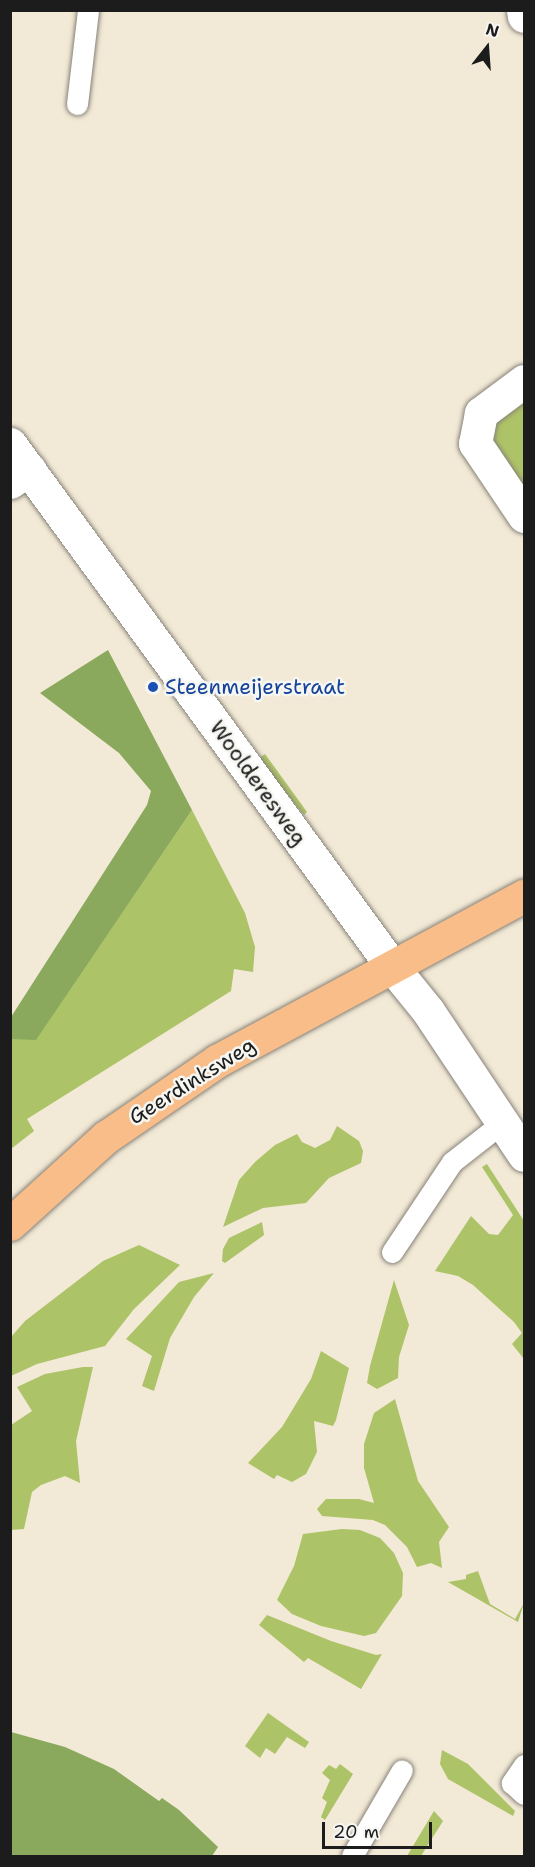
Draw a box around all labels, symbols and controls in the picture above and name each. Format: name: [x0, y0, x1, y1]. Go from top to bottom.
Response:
north arrow: [457, 18, 517, 78]
text: N: [483, 18, 502, 42]
place label: Steenmeijerstraat: [165, 674, 345, 700]
marker: Steenmeijerstraat: [146, 680, 160, 694]
street label: Woolderesweg: [204, 716, 312, 850]
street label: Geerdinksweg: [124, 1032, 260, 1130]
scale bar: [325, 1810, 434, 1848]
text: 20 m: [333, 1820, 379, 1844]

